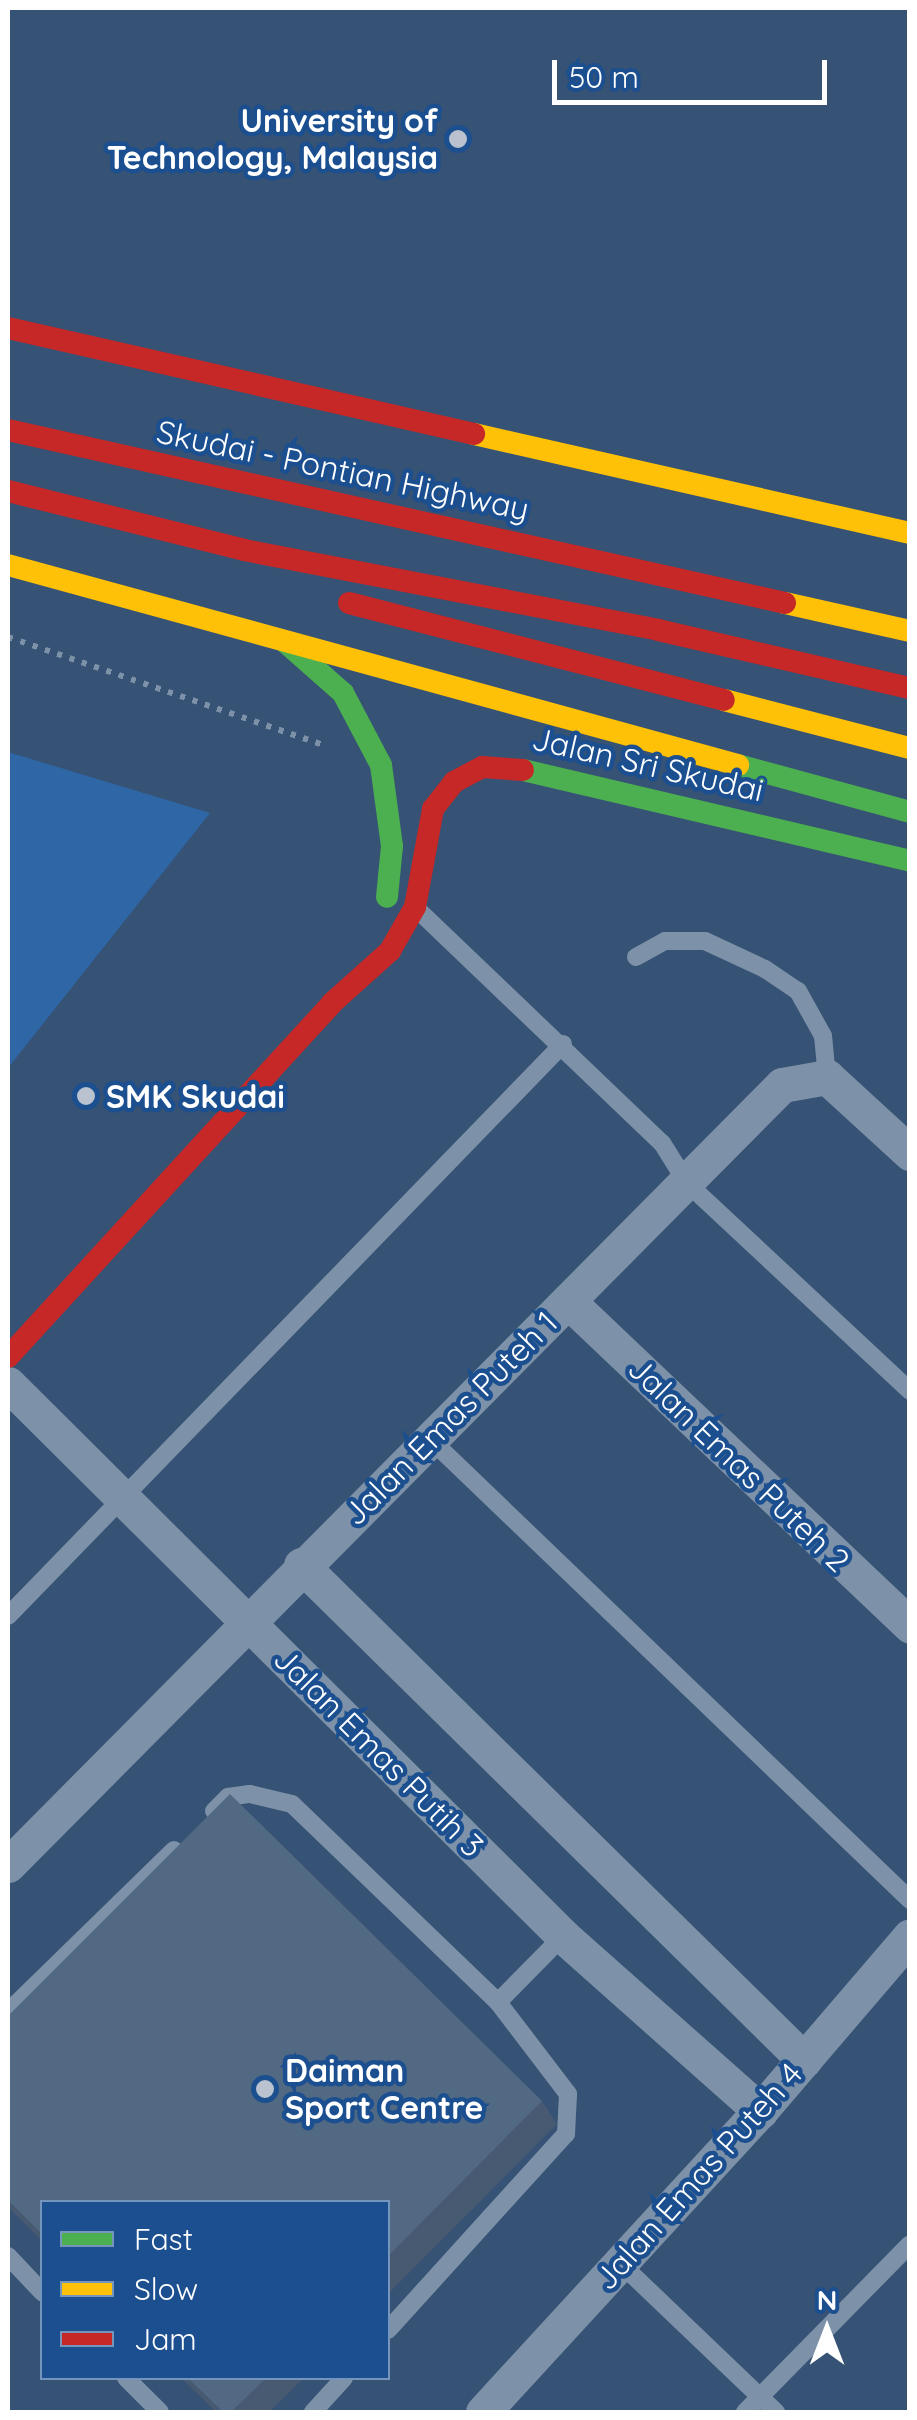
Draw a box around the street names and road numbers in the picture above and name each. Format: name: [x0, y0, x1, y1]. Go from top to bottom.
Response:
street label: Skudai - Pontian Highway: [153, 412, 533, 528]
street label: Jalan Sri Skudai: [529, 719, 767, 809]
street label: Jalan Emas Puteh 1: [335, 1303, 565, 1533]
street label: Jalan Emas Puteh 2: [620, 1349, 858, 1579]
street label: Jalan Emas Putih 3: [266, 1639, 492, 1865]
street label: Jalan Emas Puteh 4: [586, 2055, 810, 2297]

